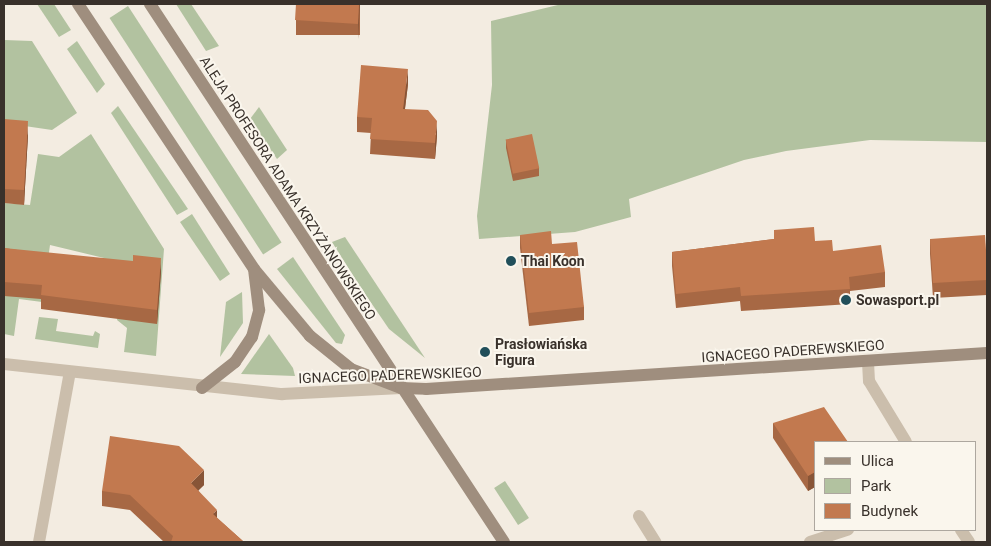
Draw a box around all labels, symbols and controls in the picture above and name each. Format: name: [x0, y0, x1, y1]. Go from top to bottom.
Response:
street label: ALEJA PROFESORA ADAMA KRZYŻANOWSKIEGO: [196, 53, 380, 323]
place label: Thai Koon: [521, 253, 585, 269]
marker: Thai Koon: [505, 255, 517, 267]
place label: Sowasport.pl: [856, 292, 939, 308]
marker: Sowasport.pl: [840, 294, 852, 306]
place label: Prasłowiańska Figura: [495, 336, 587, 368]
street label: IGNACEGO PADEREWSKIEGO: [701, 336, 885, 366]
marker: Prasłowiańska Figura: [479, 346, 491, 358]
street label: IGNACEGO PADEREWSKIEGO: [298, 363, 482, 387]
legend: [814, 441, 976, 531]
text: Ulica: [861, 452, 894, 470]
text: Park: [861, 477, 891, 495]
text: Budynek: [861, 502, 918, 520]

